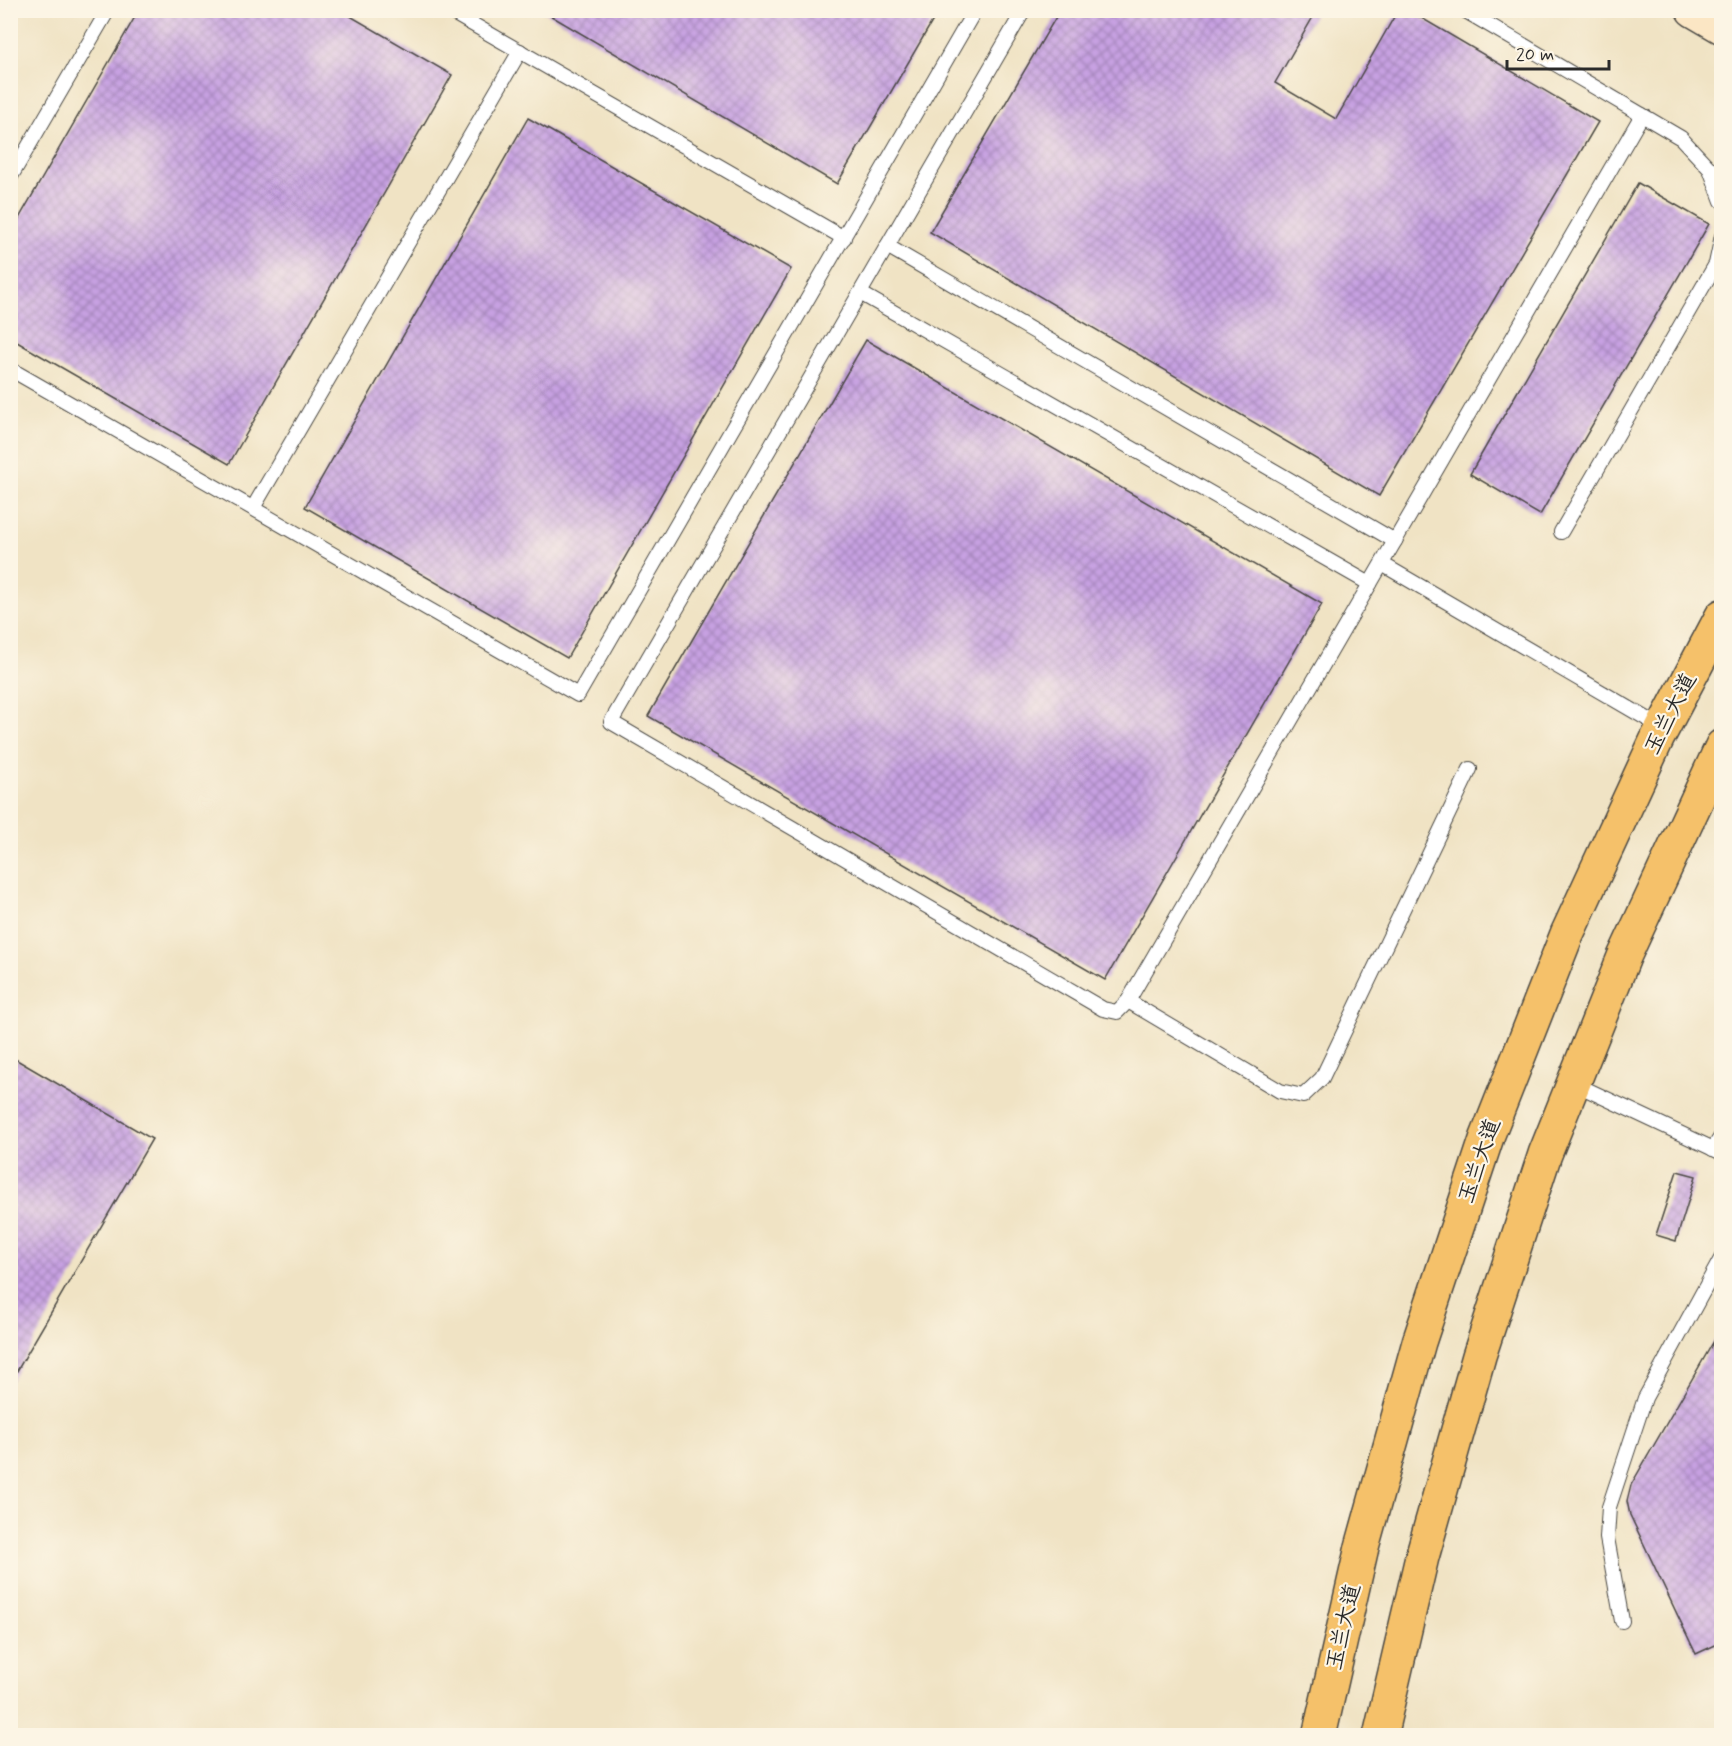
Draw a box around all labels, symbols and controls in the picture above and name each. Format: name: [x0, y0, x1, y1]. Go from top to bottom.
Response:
scale bar: [1507, 33, 1609, 71]
text: 20 m: [1516, 43, 1554, 67]
street label: 玉兰大道: [1639, 668, 1703, 760]
street label: 玉兰大道: [1452, 1115, 1508, 1207]
street label: 玉兰大道: [1320, 1581, 1368, 1673]

